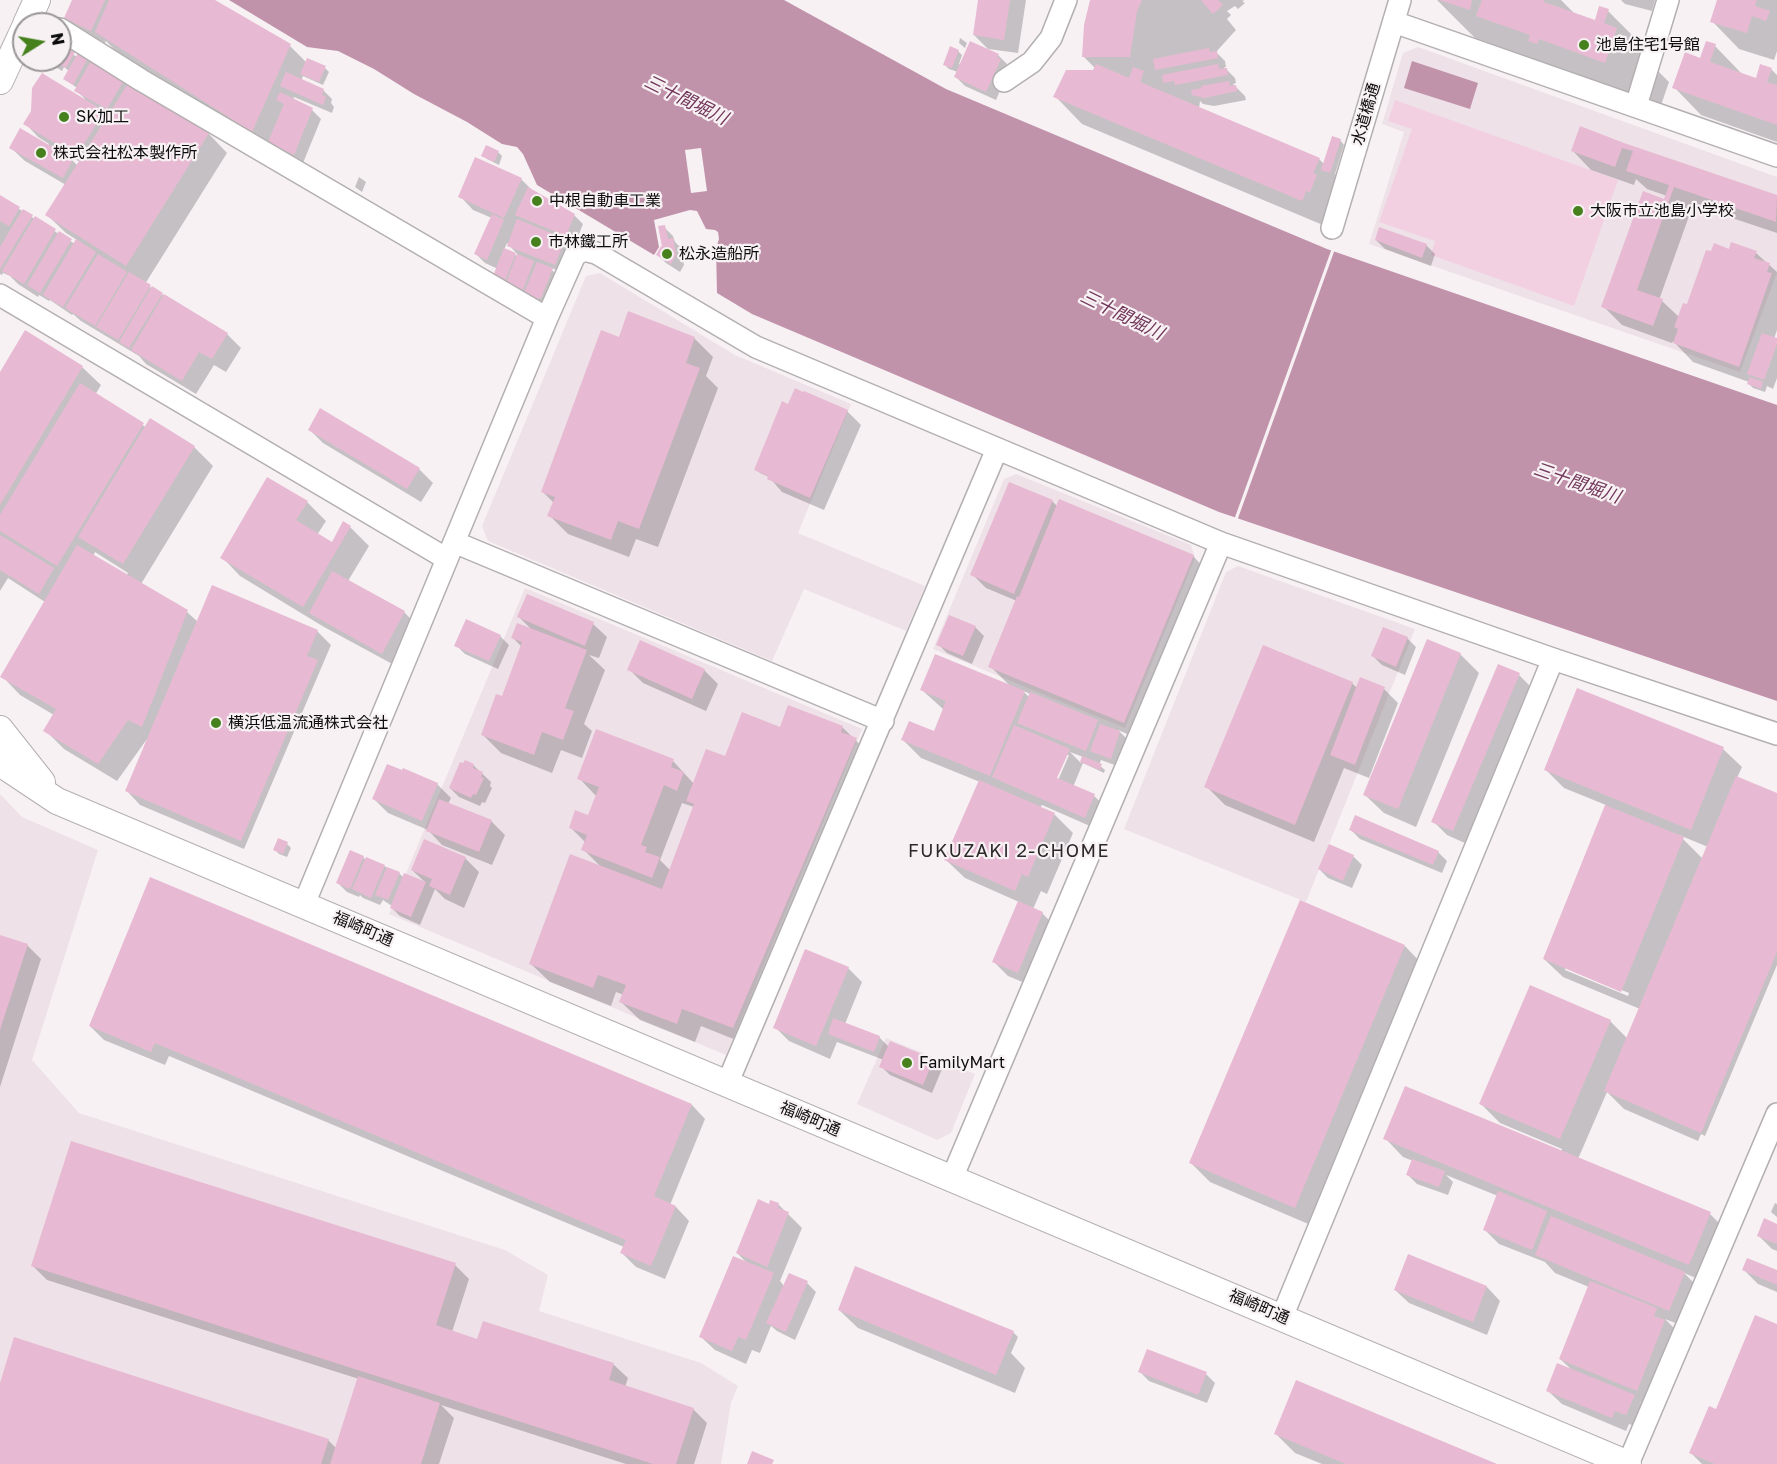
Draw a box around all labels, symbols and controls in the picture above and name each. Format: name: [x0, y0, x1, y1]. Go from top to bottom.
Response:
north arrow: [12, 12, 72, 72]
text: N: [47, 31, 69, 47]
place label: 池島住宅1号館: [1596, 35, 1700, 55]
marker: 池島住宅1号館: [1577, 38, 1591, 52]
water label: 三十間堀川: [641, 71, 731, 129]
street label: 水道橋通: [1348, 81, 1384, 147]
place label: SK加工: [76, 107, 129, 127]
marker: SK加工: [57, 110, 71, 124]
place label: 株式会社松本製作所: [53, 143, 197, 163]
marker: 株式会社松本製作所: [34, 146, 48, 160]
place label: 中根自動車工業: [549, 191, 661, 211]
marker: 中根自動車工業: [530, 194, 544, 208]
place label: 大阪市立池島小学校: [1590, 201, 1734, 221]
marker: 大阪市立池島小学校: [1571, 204, 1585, 218]
place label: 市林鐵工所: [548, 232, 628, 252]
marker: 市林鐵工所: [529, 235, 543, 249]
place label: 松永造船所: [679, 244, 759, 264]
marker: 松永造船所: [660, 247, 674, 261]
water label: 三十間堀川: [1077, 286, 1167, 344]
water label: 三十間堀川: [1531, 458, 1623, 508]
place label: 横浜低温流通株式会社: [228, 713, 388, 733]
marker: 横浜低温流通株式会社: [209, 716, 223, 730]
district label: FUKUZAKI 2-CHOME: [908, 840, 1110, 862]
street label: 福崎町通: [330, 908, 396, 950]
place label: FamilyMart: [919, 1053, 1005, 1073]
marker: FamilyMart: [900, 1056, 914, 1070]
street label: 福崎町通: [777, 1098, 843, 1140]
street label: 福崎町通: [1226, 1286, 1292, 1328]

